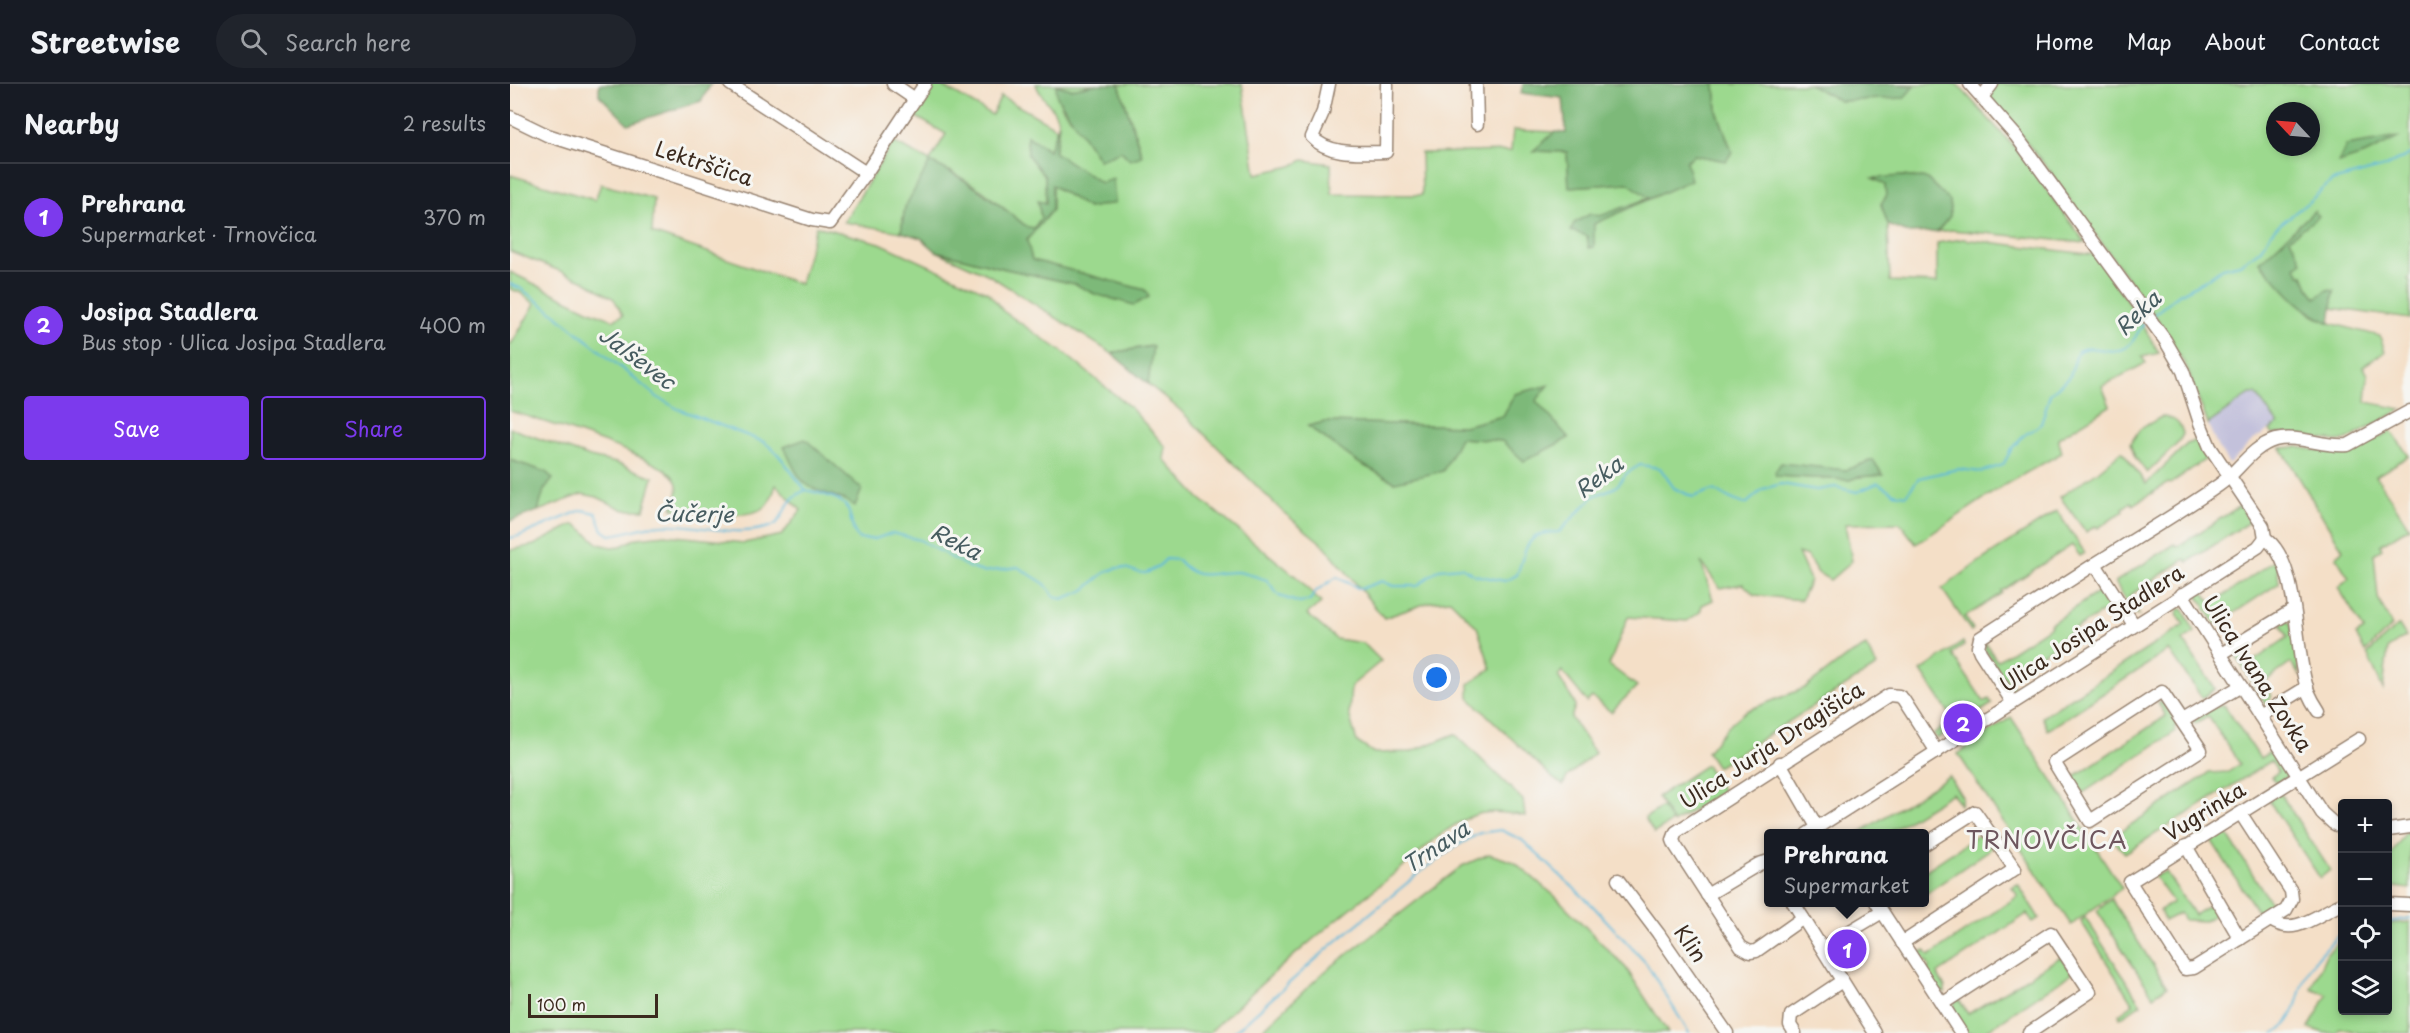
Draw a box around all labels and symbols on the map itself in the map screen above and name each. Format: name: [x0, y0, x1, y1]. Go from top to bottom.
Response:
north arrow: [2266, 102, 2320, 156]
street label: Lektrščica: [652, 131, 758, 193]
water label: Reka: [2107, 281, 2168, 342]
water label: Jalševec: [593, 317, 685, 398]
water label: Reka: [1567, 446, 1630, 505]
water label: Čučerje: [654, 495, 735, 530]
water label: Reka: [926, 514, 989, 568]
street label: Ulica Josipa Stadlera: [1992, 555, 2190, 699]
street label: Ulica Ivana Zovka: [2196, 588, 2322, 758]
your location: [1422, 663, 1451, 692]
street label: Ulica Jurja Dragišića: [1673, 672, 1870, 816]
pin: 2: [1944, 700, 1982, 746]
street label: Vugrinka: [2157, 773, 2251, 848]
water label: Trnava: [1395, 811, 1476, 880]
district label: TRNOVČICA: [1966, 821, 2128, 857]
street label: Klin: [1667, 917, 1716, 968]
pin: 1: [1828, 926, 1866, 972]
scale bar: [528, 991, 658, 1018]

